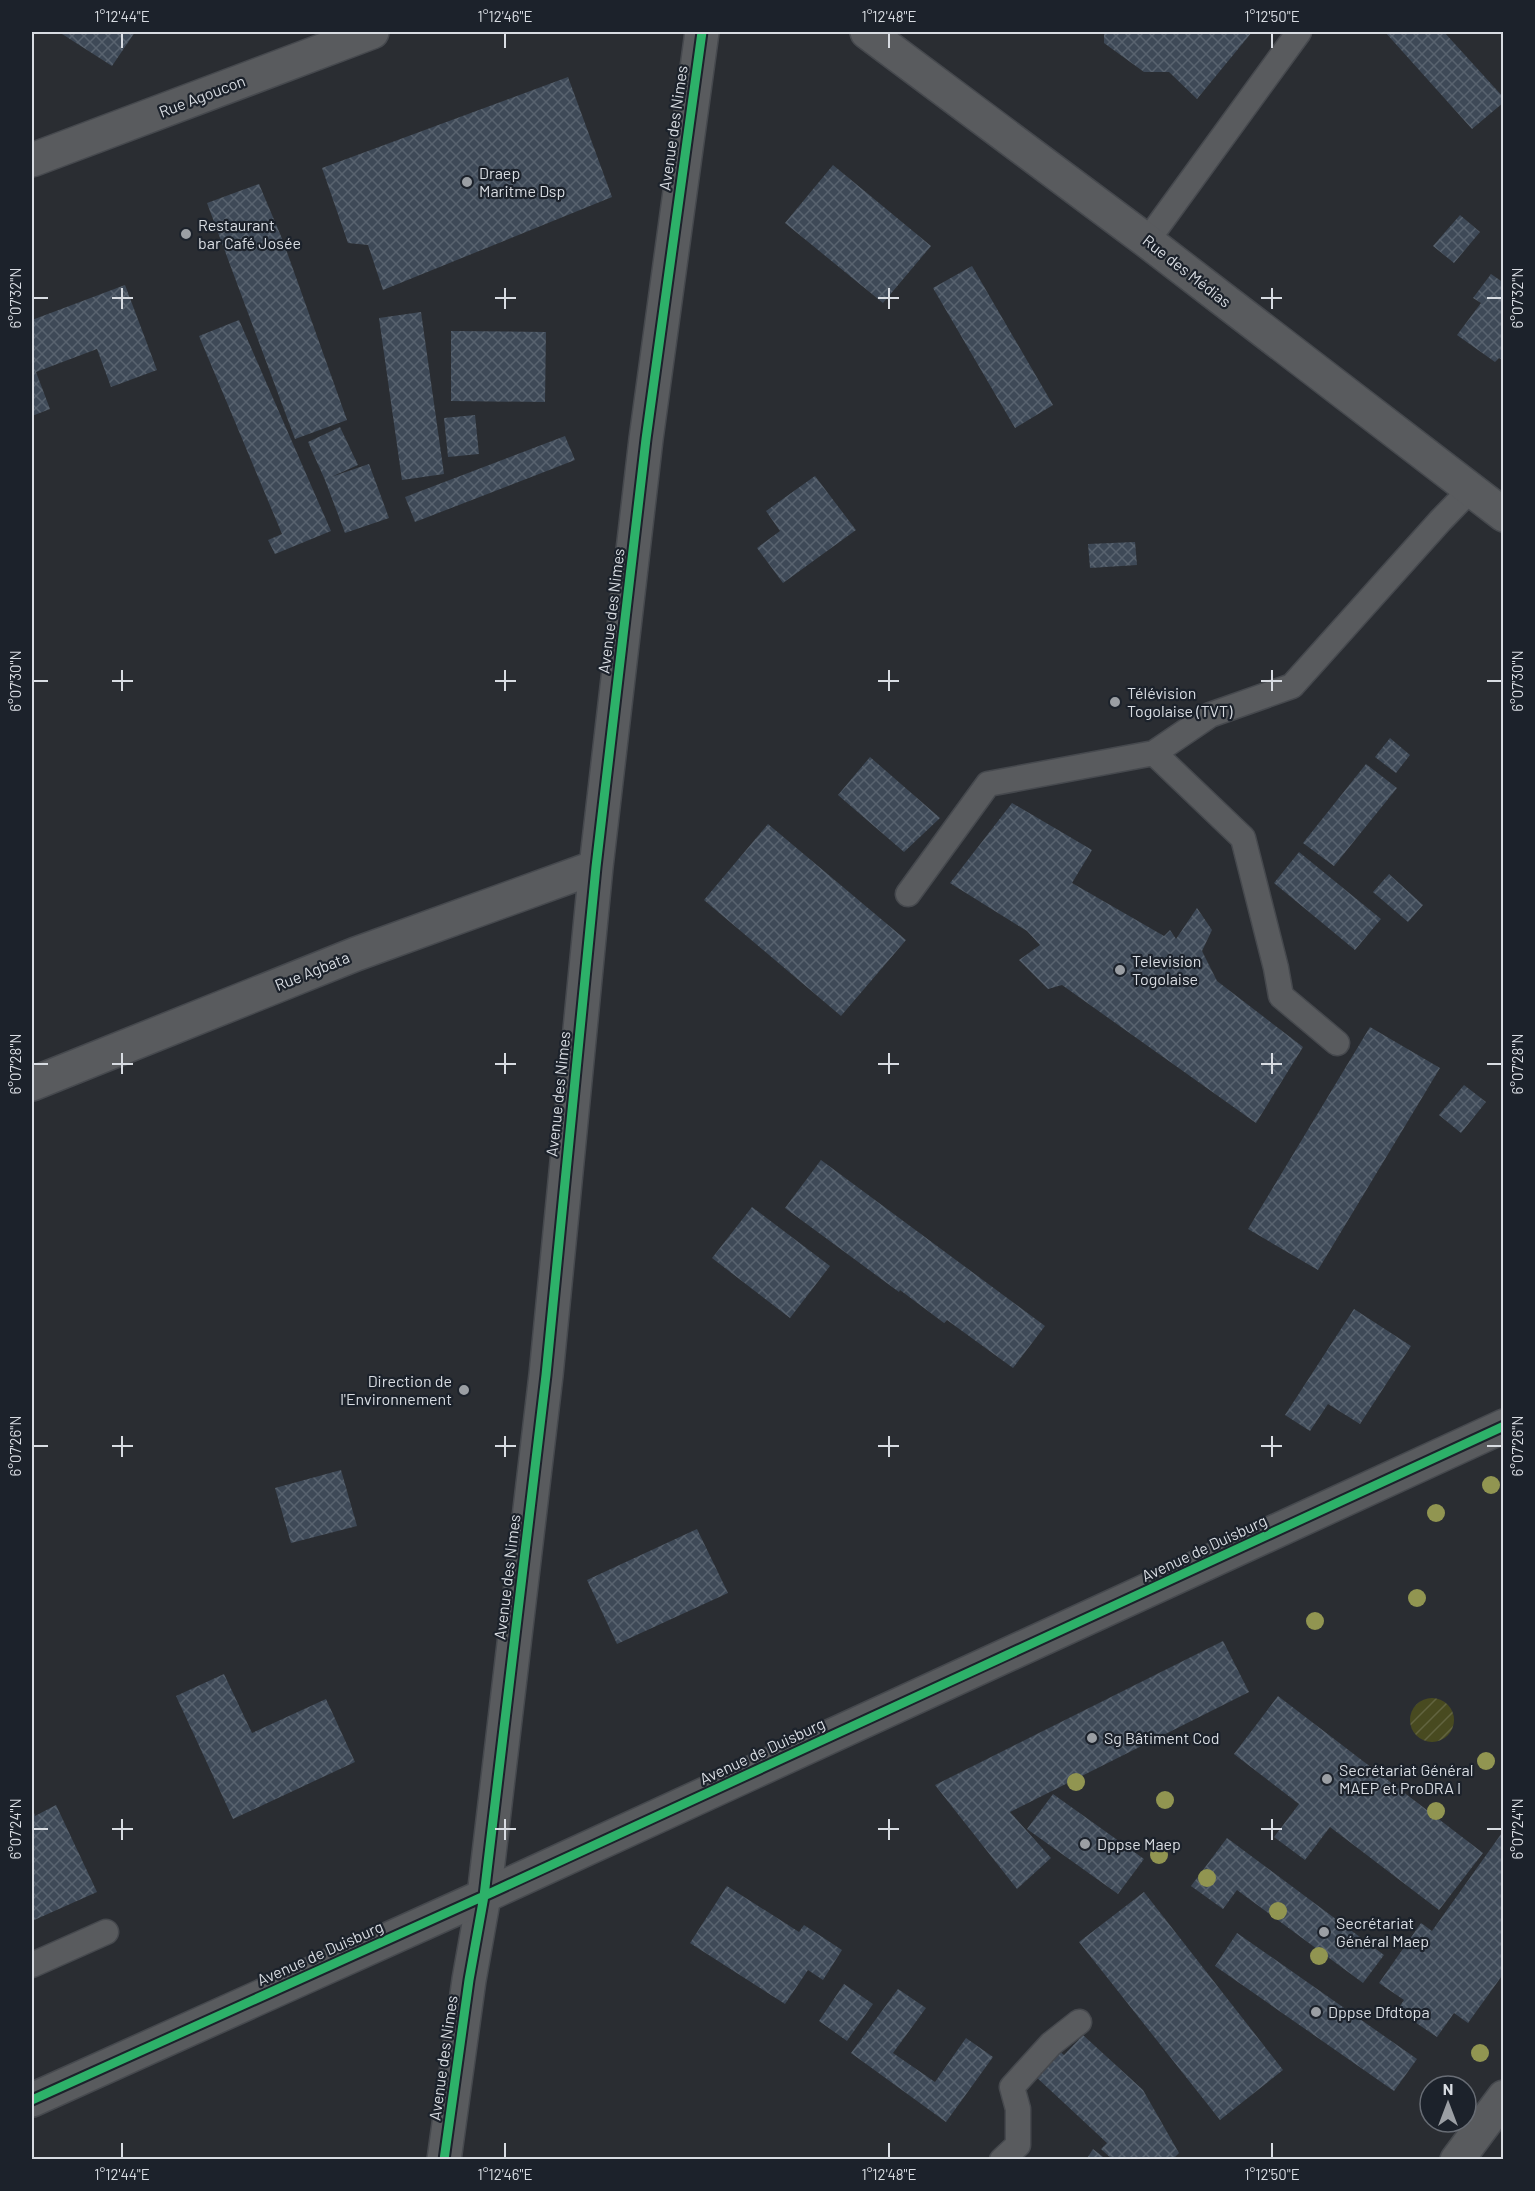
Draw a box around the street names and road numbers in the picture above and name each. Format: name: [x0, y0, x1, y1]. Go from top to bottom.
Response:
street label: Avenue des Nimes: [654, 64, 691, 192]
street label: Rue Agoucon: [156, 70, 248, 121]
street label: Rue des Médias: [1139, 230, 1235, 311]
street label: Avenue des Nimes: [593, 547, 628, 675]
street label: Rue Agbata: [272, 947, 352, 994]
street label: Avenue des Nimes: [541, 1030, 574, 1158]
street label: Avenue de Duisburg: [1138, 1510, 1269, 1585]
street label: Avenue des Nimes: [489, 1513, 524, 1641]
street label: Avenue de Duisburg: [696, 1713, 827, 1788]
street label: Avenue de Duisburg: [254, 1916, 386, 1989]
street label: Avenue des Nimes: [424, 1994, 461, 2122]

